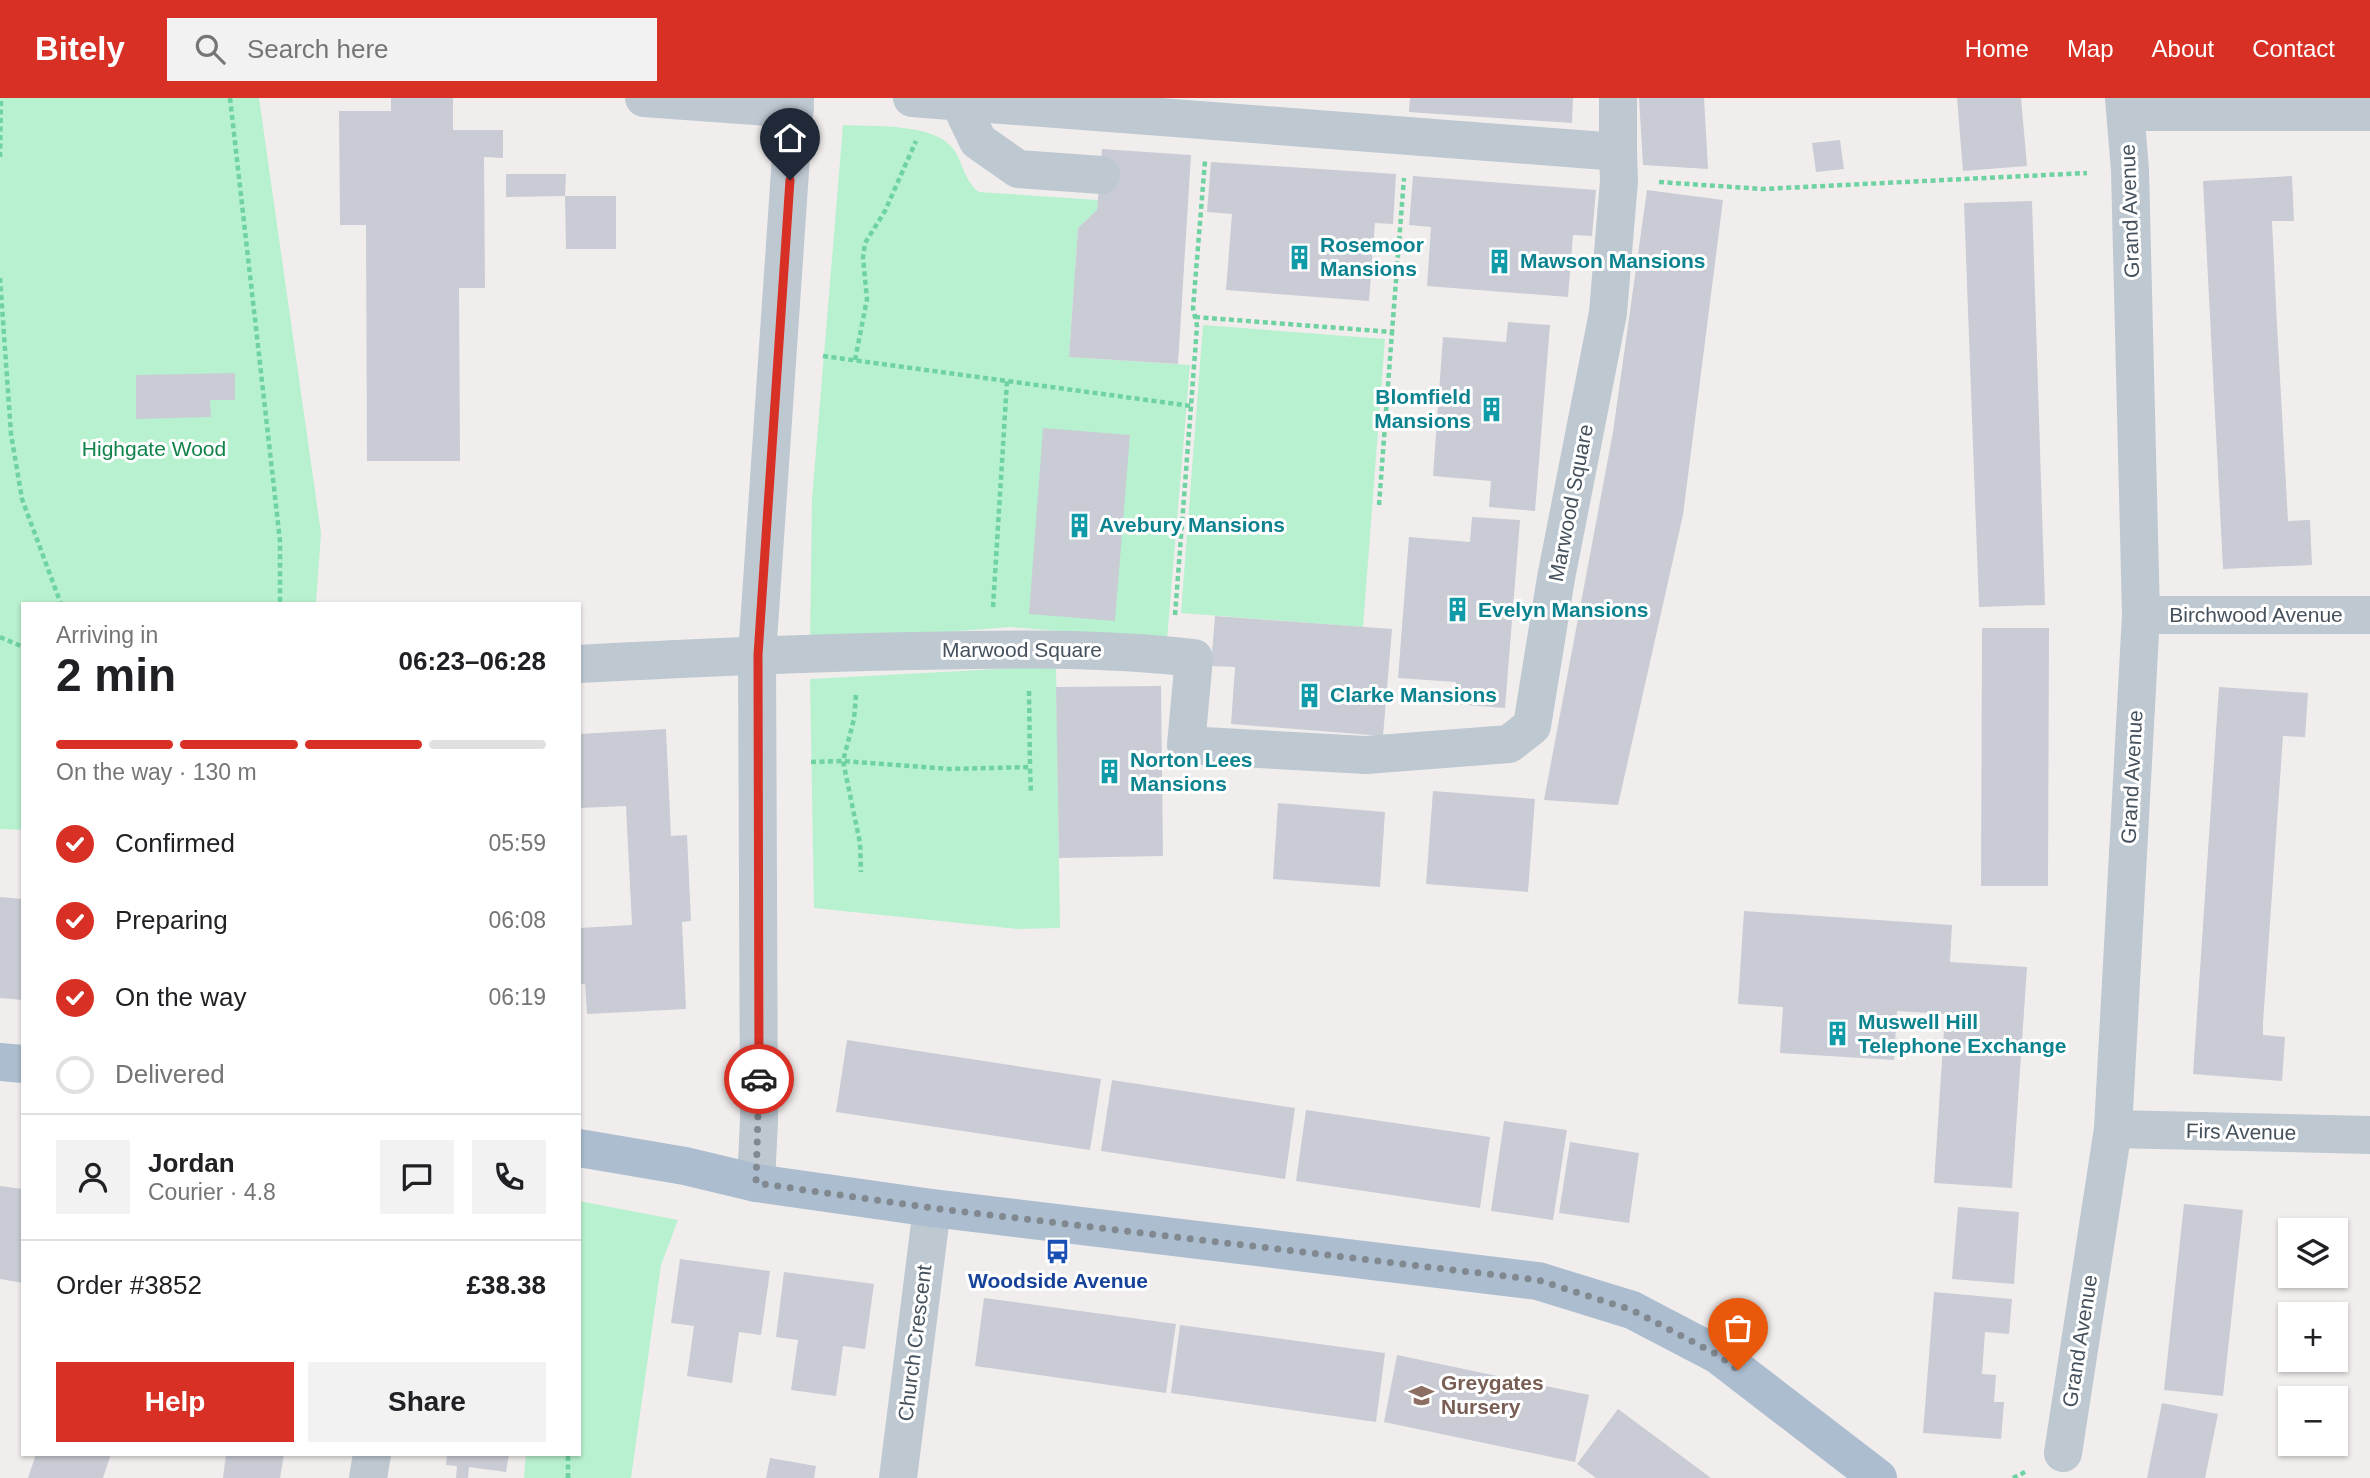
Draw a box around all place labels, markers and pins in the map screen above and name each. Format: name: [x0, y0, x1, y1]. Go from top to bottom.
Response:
pin: [760, 108, 820, 180]
place label: Rosemoor Mansions: [1320, 233, 1424, 280]
building icon: Rosemoor Mansions: [1286, 243, 1314, 271]
building icon: Mawson Mansions: [1486, 247, 1514, 275]
place label: Mawson Mansions: [1520, 249, 1706, 272]
place label: Blomfield Mansions: [1374, 385, 1471, 432]
building icon: Blomfield Mansions: [1477, 395, 1505, 423]
building icon: Avebury Mansions: [1065, 511, 1093, 539]
place label: Avebury Mansions: [1099, 513, 1285, 536]
building icon: Evelyn Mansions: [1444, 596, 1472, 624]
place label: Evelyn Mansions: [1478, 598, 1648, 621]
building icon: Clarke Mansions: [1296, 681, 1324, 709]
place label: Clarke Mansions: [1330, 683, 1497, 706]
place label: Norton Lees Mansions: [1130, 748, 1253, 795]
building icon: Norton Lees Mansions: [1096, 758, 1124, 786]
place label: Muswell Hill Telephone Exchange: [1858, 1010, 2067, 1057]
building icon: Muswell Hill Telephone Exchange: [1824, 1020, 1852, 1048]
bus stop icon: Woodside Avenue: [1044, 1238, 1072, 1266]
place label: Woodside Avenue: [968, 1269, 1148, 1292]
pin: [1708, 1298, 1768, 1370]
place label: Greygates Nursery: [1441, 1371, 1544, 1418]
school or university icon: Greygates Nursery: [1407, 1381, 1435, 1409]

